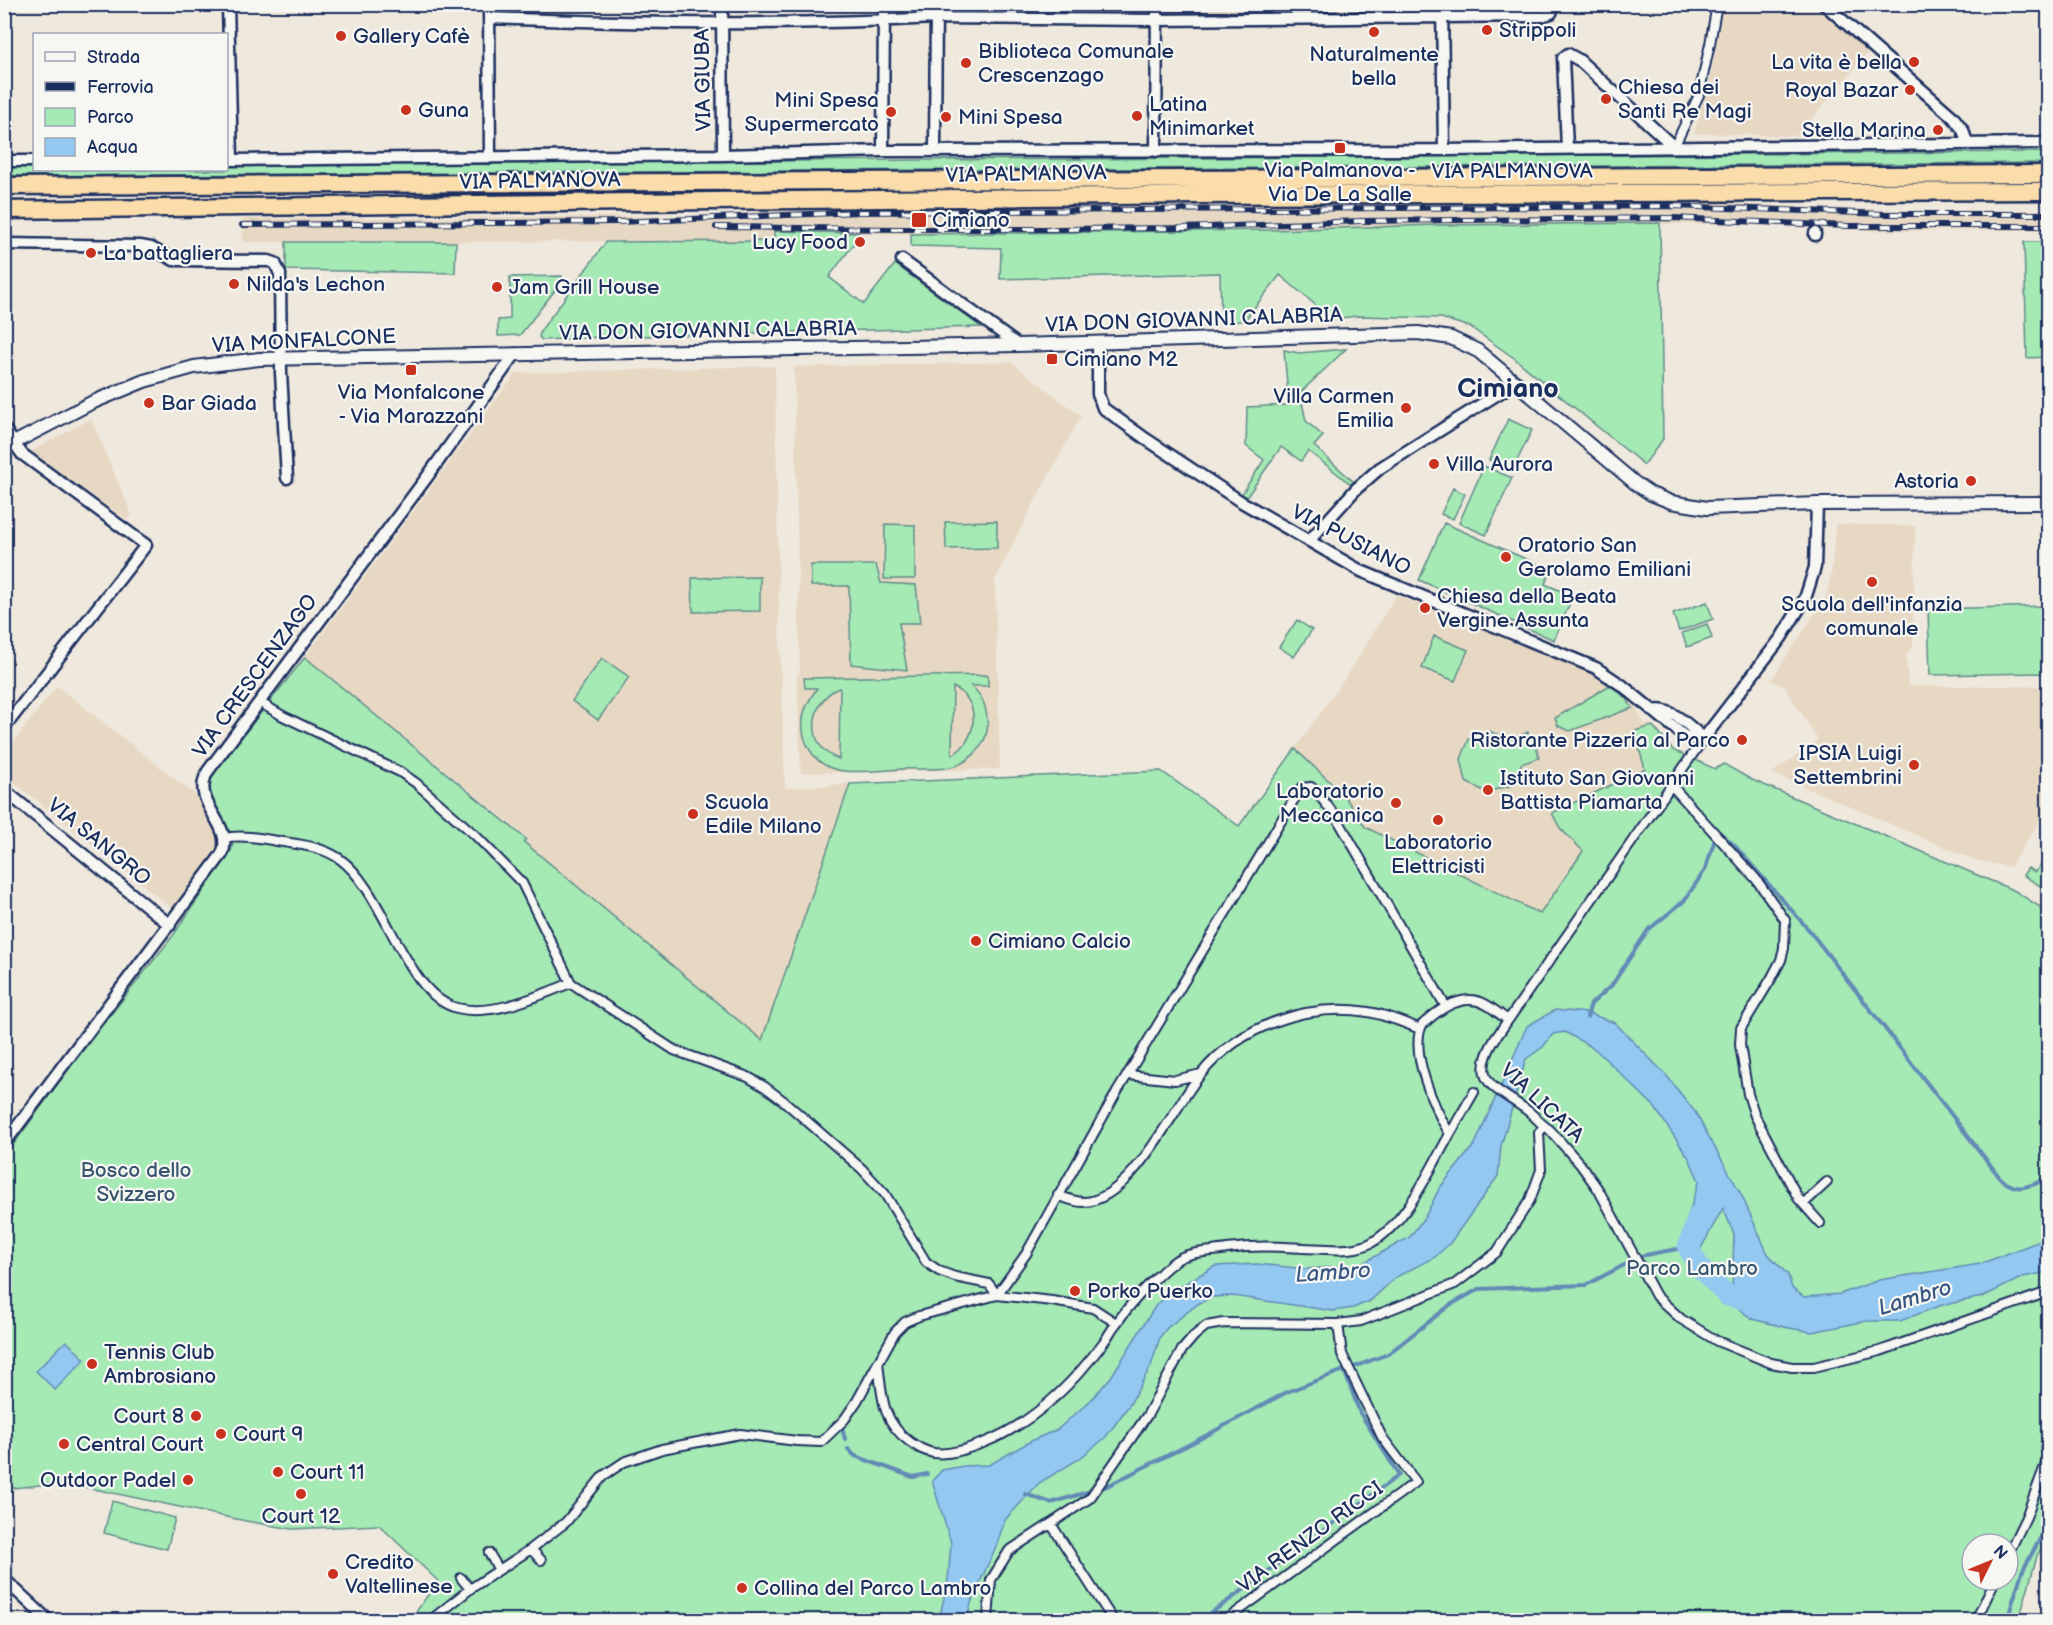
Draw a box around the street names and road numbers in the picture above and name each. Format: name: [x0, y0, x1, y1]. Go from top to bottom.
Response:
street label: VIA GIUBA: [690, 28, 716, 132]
street label: VIA PALMANOVA: [1431, 159, 1593, 184]
street label: VIA PALMANOVA: [945, 160, 1107, 188]
street label: VIA PALMANOVA: [459, 167, 621, 195]
street label: VIA DON GIOVANNI CALABRIA: [1045, 302, 1343, 338]
street label: VIA DON GIOVANNI CALABRIA: [559, 316, 857, 346]
street label: VIA MONFALCONE: [211, 324, 397, 358]
street label: VIA PUSIANO: [1287, 499, 1415, 581]
street label: VIA CRESCENZAGO: [187, 589, 323, 763]
street label: VIA SANGRO: [42, 793, 156, 891]
street label: VIA LICATA: [1495, 1058, 1589, 1148]
street label: VIA RENZO RICCI: [1232, 1476, 1388, 1598]

